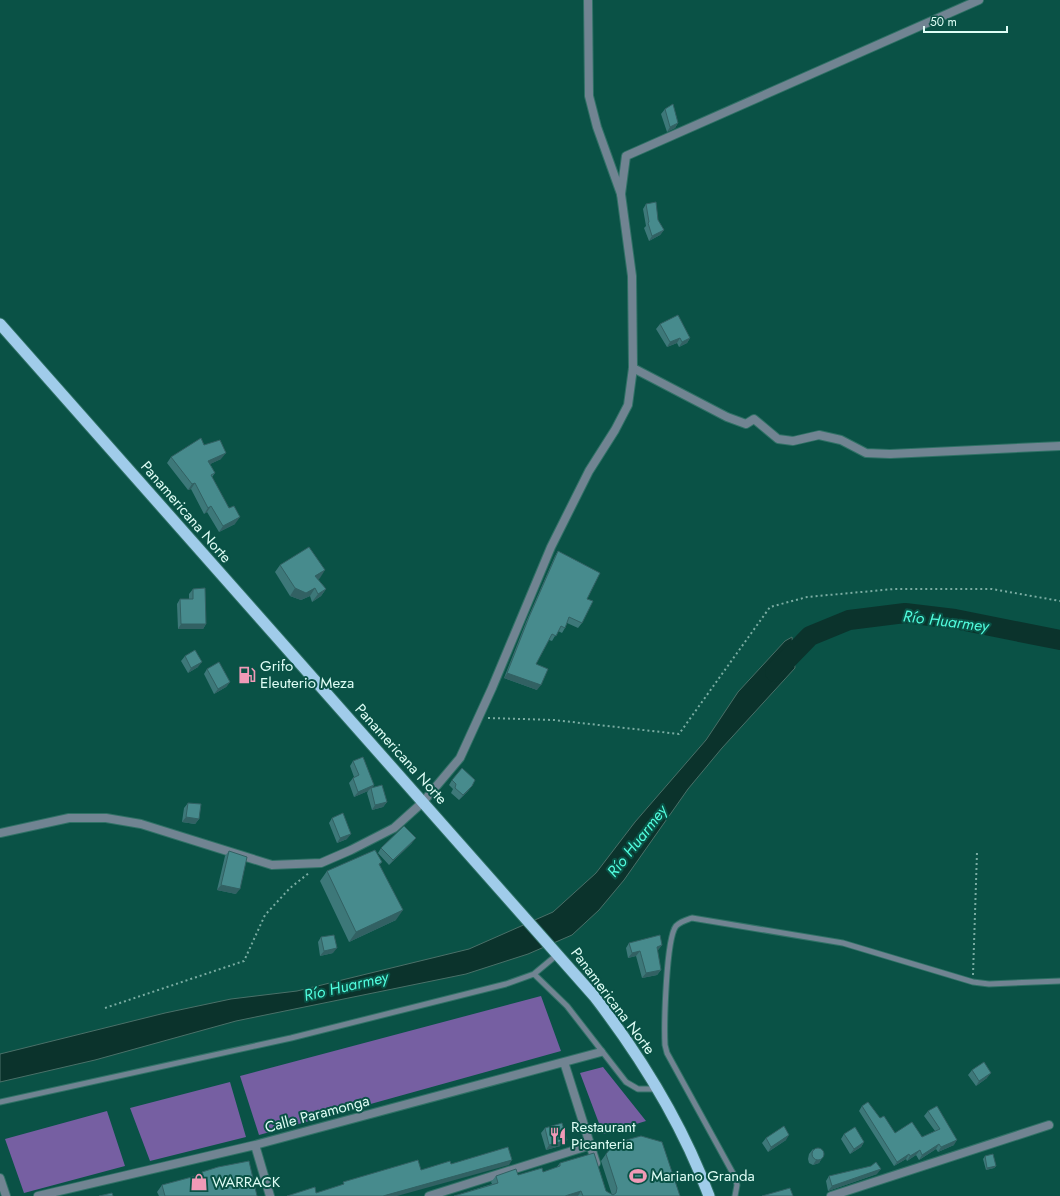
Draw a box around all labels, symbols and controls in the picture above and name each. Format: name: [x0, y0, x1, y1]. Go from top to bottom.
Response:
scale bar: [924, 8, 1007, 34]
text: 50 m: [930, 13, 957, 31]
street label: Panamericana Norte: [135, 456, 237, 568]
water label: Río Huarmey: [902, 604, 991, 638]
place label: Grifo Eleuterio Meza: [260, 655, 354, 694]
fuel station icon: Grifo Eleuterio Meza: [237, 665, 257, 685]
street label: Panamericana Norte: [350, 699, 452, 809]
water label: Río Huarmey: [601, 799, 673, 882]
street label: Panamericana Norte: [565, 943, 661, 1059]
water label: Río Huarmey: [301, 965, 392, 1007]
street label: Calle Paramonga: [262, 1089, 372, 1139]
place label: Restaurant Picanteria: [571, 1116, 636, 1155]
restaurant icon: Restaurant Picanteria: [548, 1126, 568, 1146]
place label: Mariano Granda: [651, 1165, 755, 1187]
sports icon: Mariano Granda: [628, 1166, 648, 1186]
place label: WARRACK: [212, 1171, 281, 1193]
shop icon: WARRACK: [189, 1172, 209, 1192]

